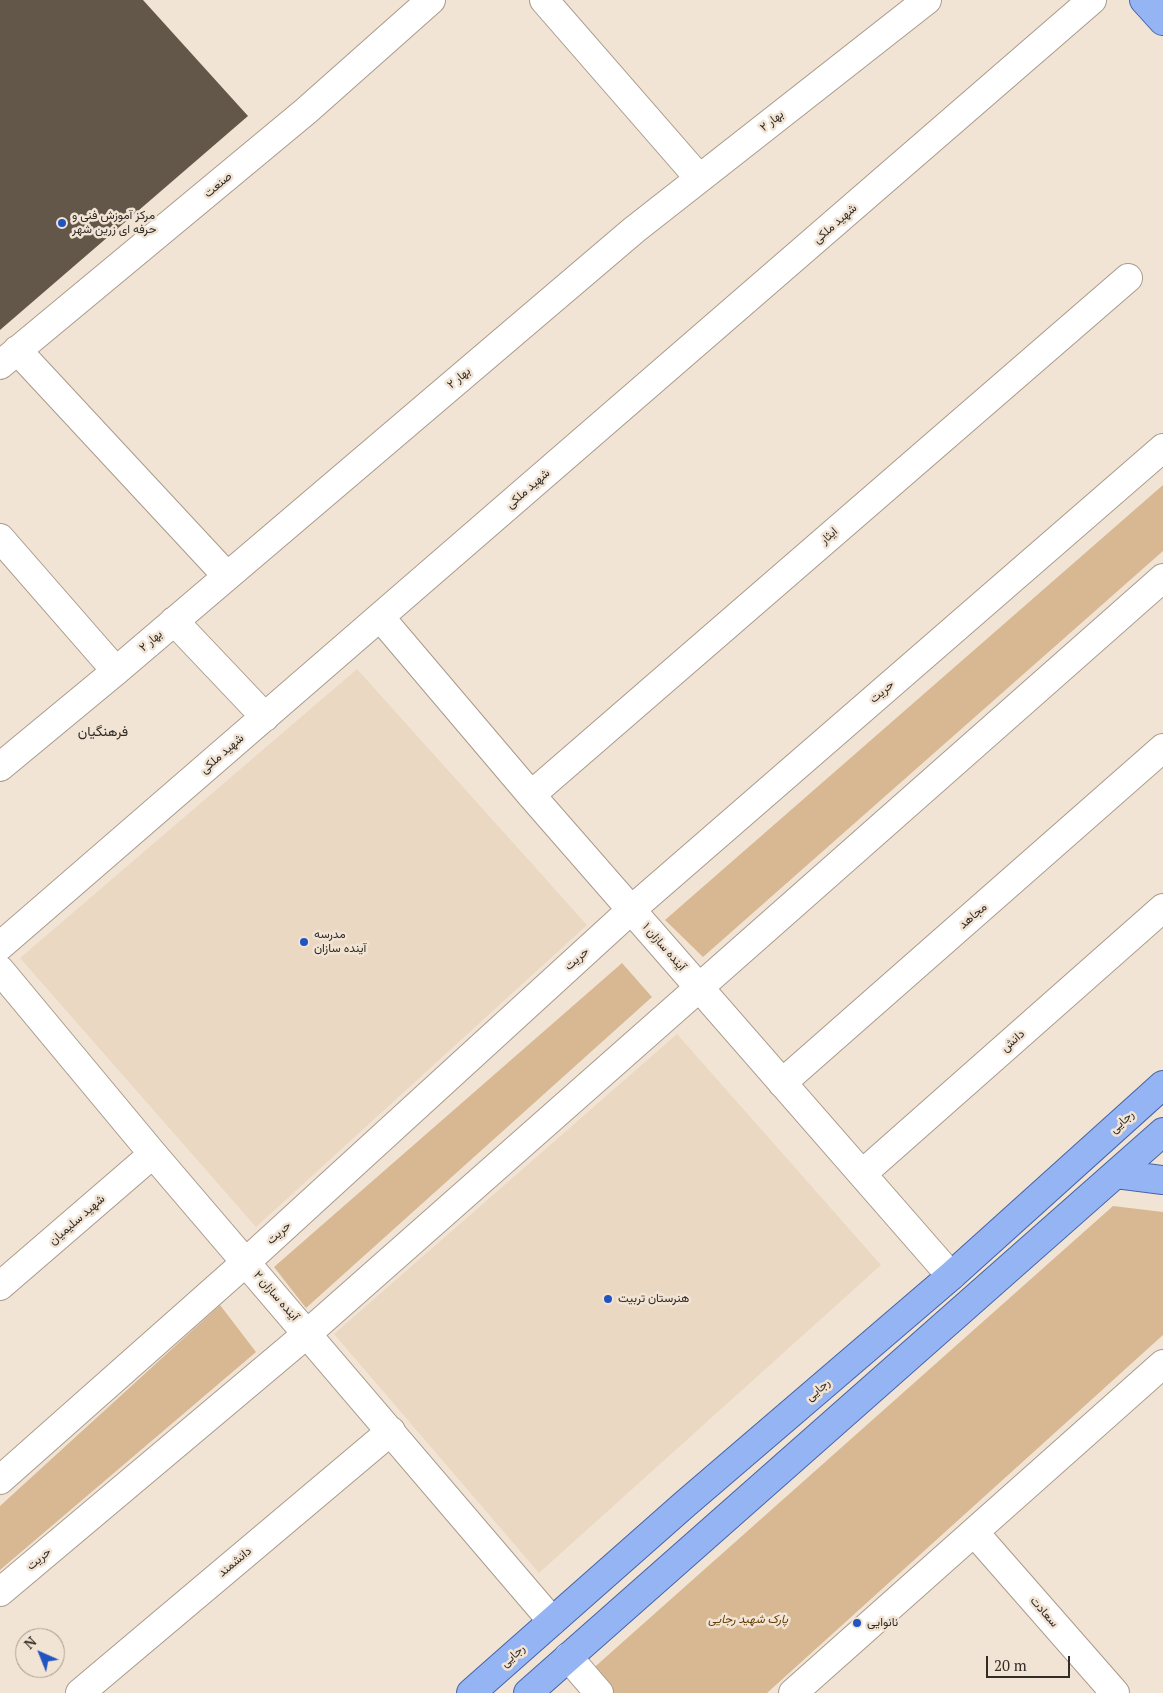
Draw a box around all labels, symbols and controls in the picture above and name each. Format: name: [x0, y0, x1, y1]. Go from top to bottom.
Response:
street label: بهار ۲: [757, 107, 787, 135]
street label: صنعت: [201, 169, 235, 201]
street label: شهید ملکی: [810, 201, 860, 247]
place label: مرکز آموزش فنی و حرفه ای زرین شهر: [72, 209, 156, 237]
marker: مرکز آموزش فنی و حرفه ای زرین شهر: [56, 217, 68, 229]
street label: بهار ۲: [444, 364, 474, 392]
street label: شهید ملکی: [503, 466, 553, 512]
street label: ایثار: [817, 525, 841, 547]
street label: بهار ۲: [136, 627, 166, 655]
street label: حریت: [867, 678, 897, 706]
district label: فرهنگیان: [78, 724, 128, 740]
street label: شهید ملکی: [197, 731, 247, 777]
street label: مجاهد: [956, 900, 990, 932]
street label: آینده سازان ۱: [639, 920, 689, 974]
place label: مدرسه آینده سازان: [314, 928, 366, 956]
marker: مدرسه آینده سازان: [298, 936, 310, 948]
street label: حریت: [562, 944, 592, 974]
street label: دانش: [998, 1027, 1028, 1055]
street label: رجایی: [1107, 1107, 1137, 1137]
street label: شهید سلیمیان: [46, 1192, 108, 1248]
street label: حریت: [264, 1218, 294, 1248]
street label: آینده سازان ۲: [250, 1268, 302, 1324]
place label: هنرستان تربیت: [618, 1292, 689, 1306]
marker: هنرستان تربیت: [602, 1293, 614, 1305]
street label: رجایی: [803, 1376, 833, 1404]
street label: دانشمند: [215, 1544, 255, 1580]
street label: حریت: [24, 1545, 54, 1573]
street label: سعادت: [1027, 1594, 1061, 1630]
park label: پارک شهید رجایی: [708, 1613, 788, 1627]
place label: نانوایی: [867, 1616, 898, 1630]
marker: نانوایی: [851, 1617, 863, 1629]
north arrow: [15, 1628, 65, 1678]
text: N: [20, 1632, 40, 1653]
street label: رجایی: [498, 1641, 528, 1671]
scale bar: [988, 1646, 1072, 1678]
text: 20 m: [994, 1655, 1027, 1675]

